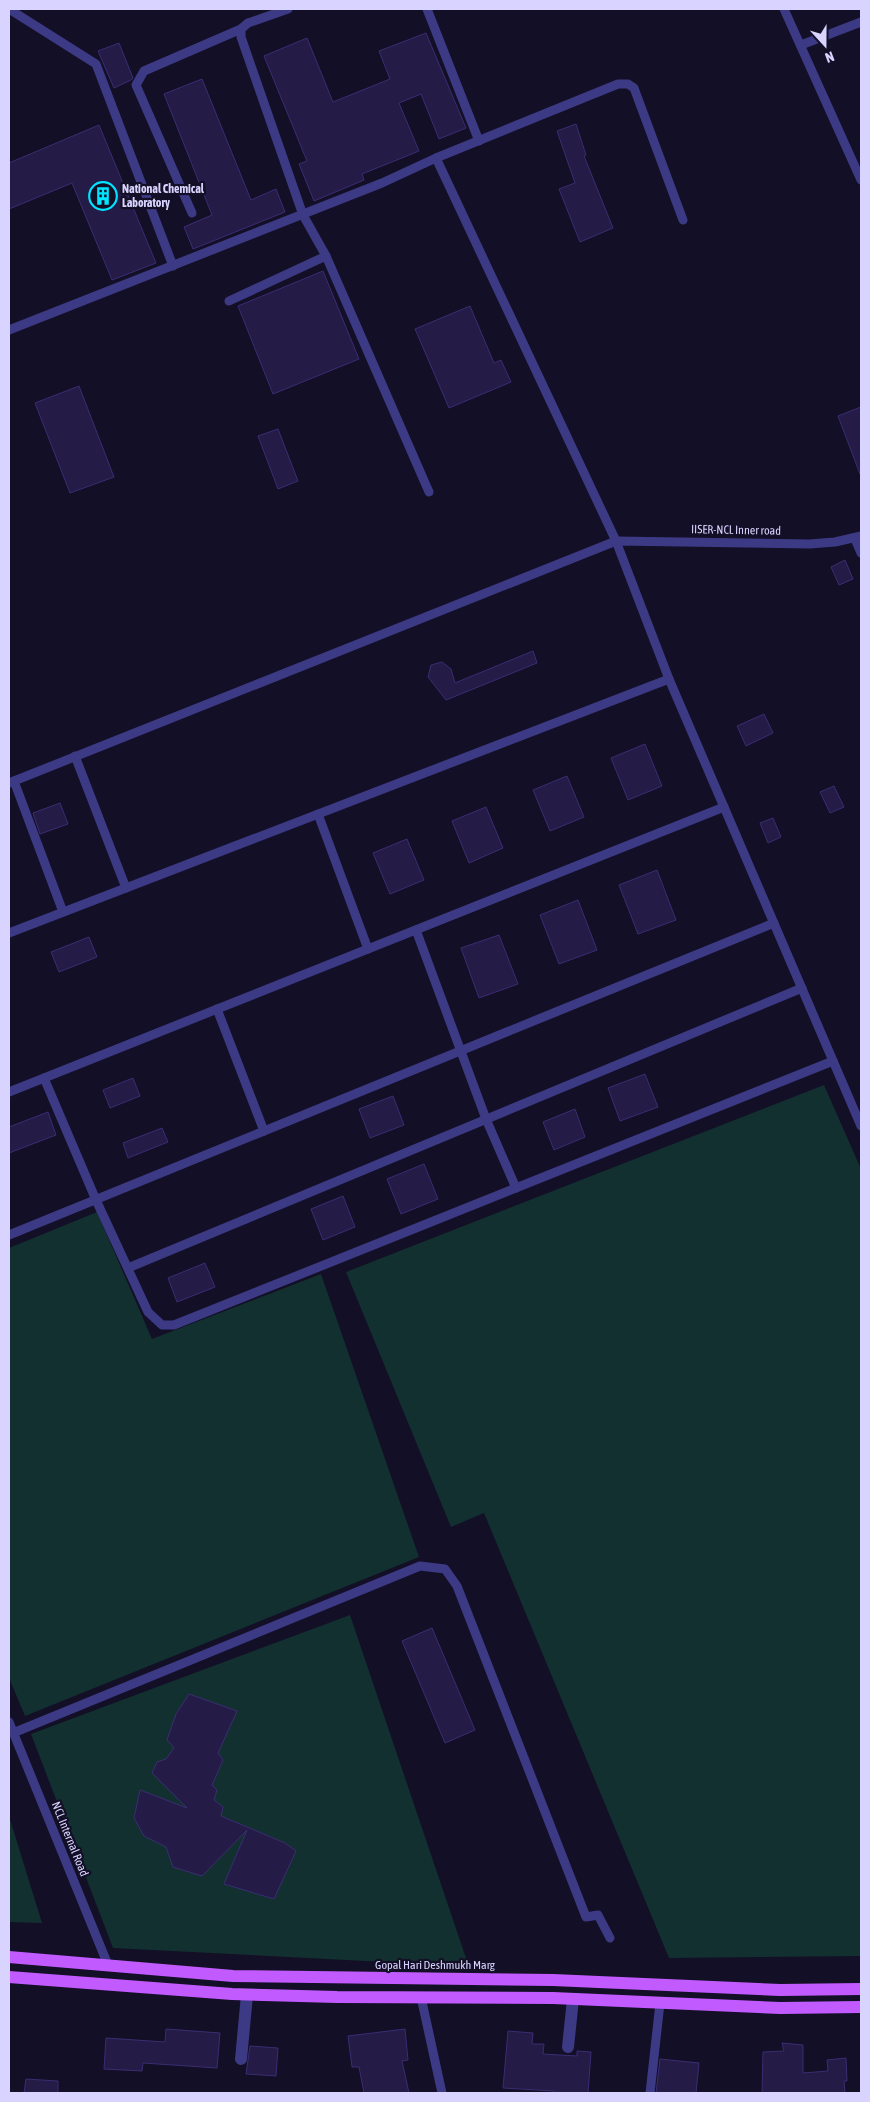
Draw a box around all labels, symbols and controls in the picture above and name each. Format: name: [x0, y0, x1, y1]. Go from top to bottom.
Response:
north arrow: [800, 20, 850, 70]
text: N: [823, 48, 836, 66]
building icon: National Chemical Laboratory: [88, 181, 118, 211]
place label: National Chemical Laboratory: [122, 182, 205, 210]
street label: IISER-NCL Inner road: [691, 522, 781, 538]
street label: NCL Internal Road: [49, 1800, 91, 1878]
street label: Gopal Hari Deshmukh Marg: [375, 1958, 496, 1972]

